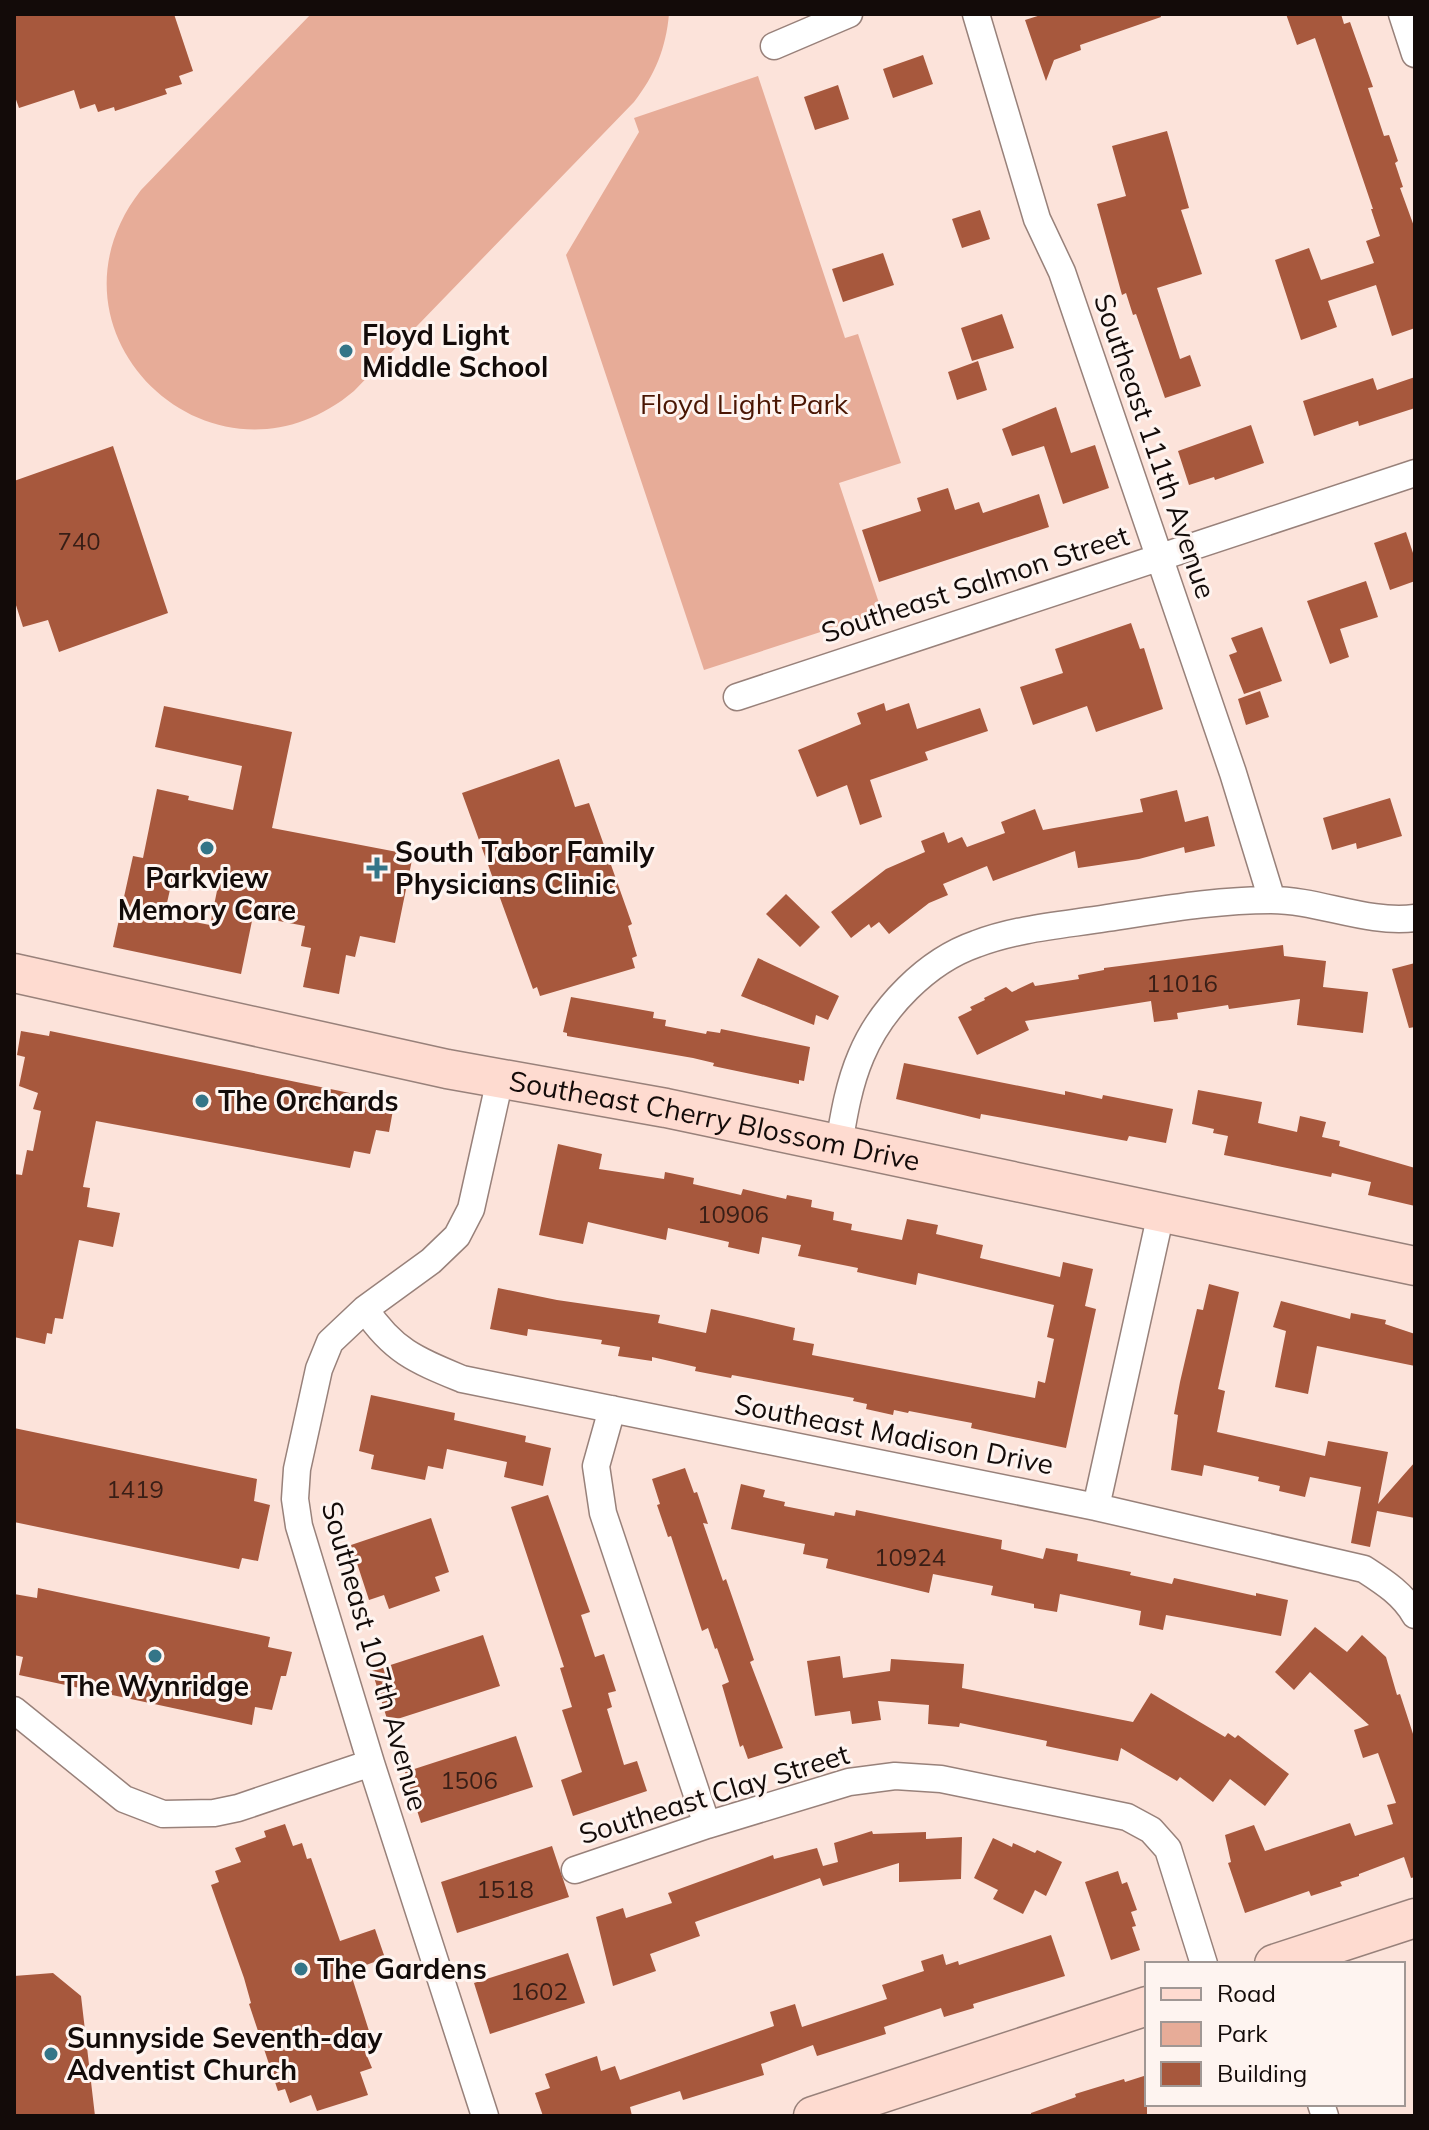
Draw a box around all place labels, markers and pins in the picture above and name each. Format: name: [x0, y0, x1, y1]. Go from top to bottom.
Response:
place label: Floyd Light Middle School: [362, 317, 548, 384]
marker: Floyd Light Middle School: [337, 342, 355, 360]
place label: South Tabor Family Physicians Clinic: [395, 834, 655, 901]
marker: Parkview Memory Care: [198, 839, 216, 857]
marker: South Tabor Family Physicians Clinic: [366, 857, 388, 879]
place label: Parkview Memory Care: [118, 860, 296, 927]
place label: The Orchards: [218, 1083, 399, 1118]
marker: The Orchards: [193, 1092, 211, 1110]
marker: The Wynridge: [146, 1647, 164, 1665]
place label: The Wynridge: [61, 1668, 249, 1703]
place label: The Gardens: [317, 1951, 487, 1986]
marker: The Gardens: [292, 1960, 310, 1978]
place label: Sunnyside Seventh-day Adventist Church: [67, 2020, 383, 2087]
marker: Sunnyside Seventh-day Adventist Church: [42, 2045, 60, 2063]

